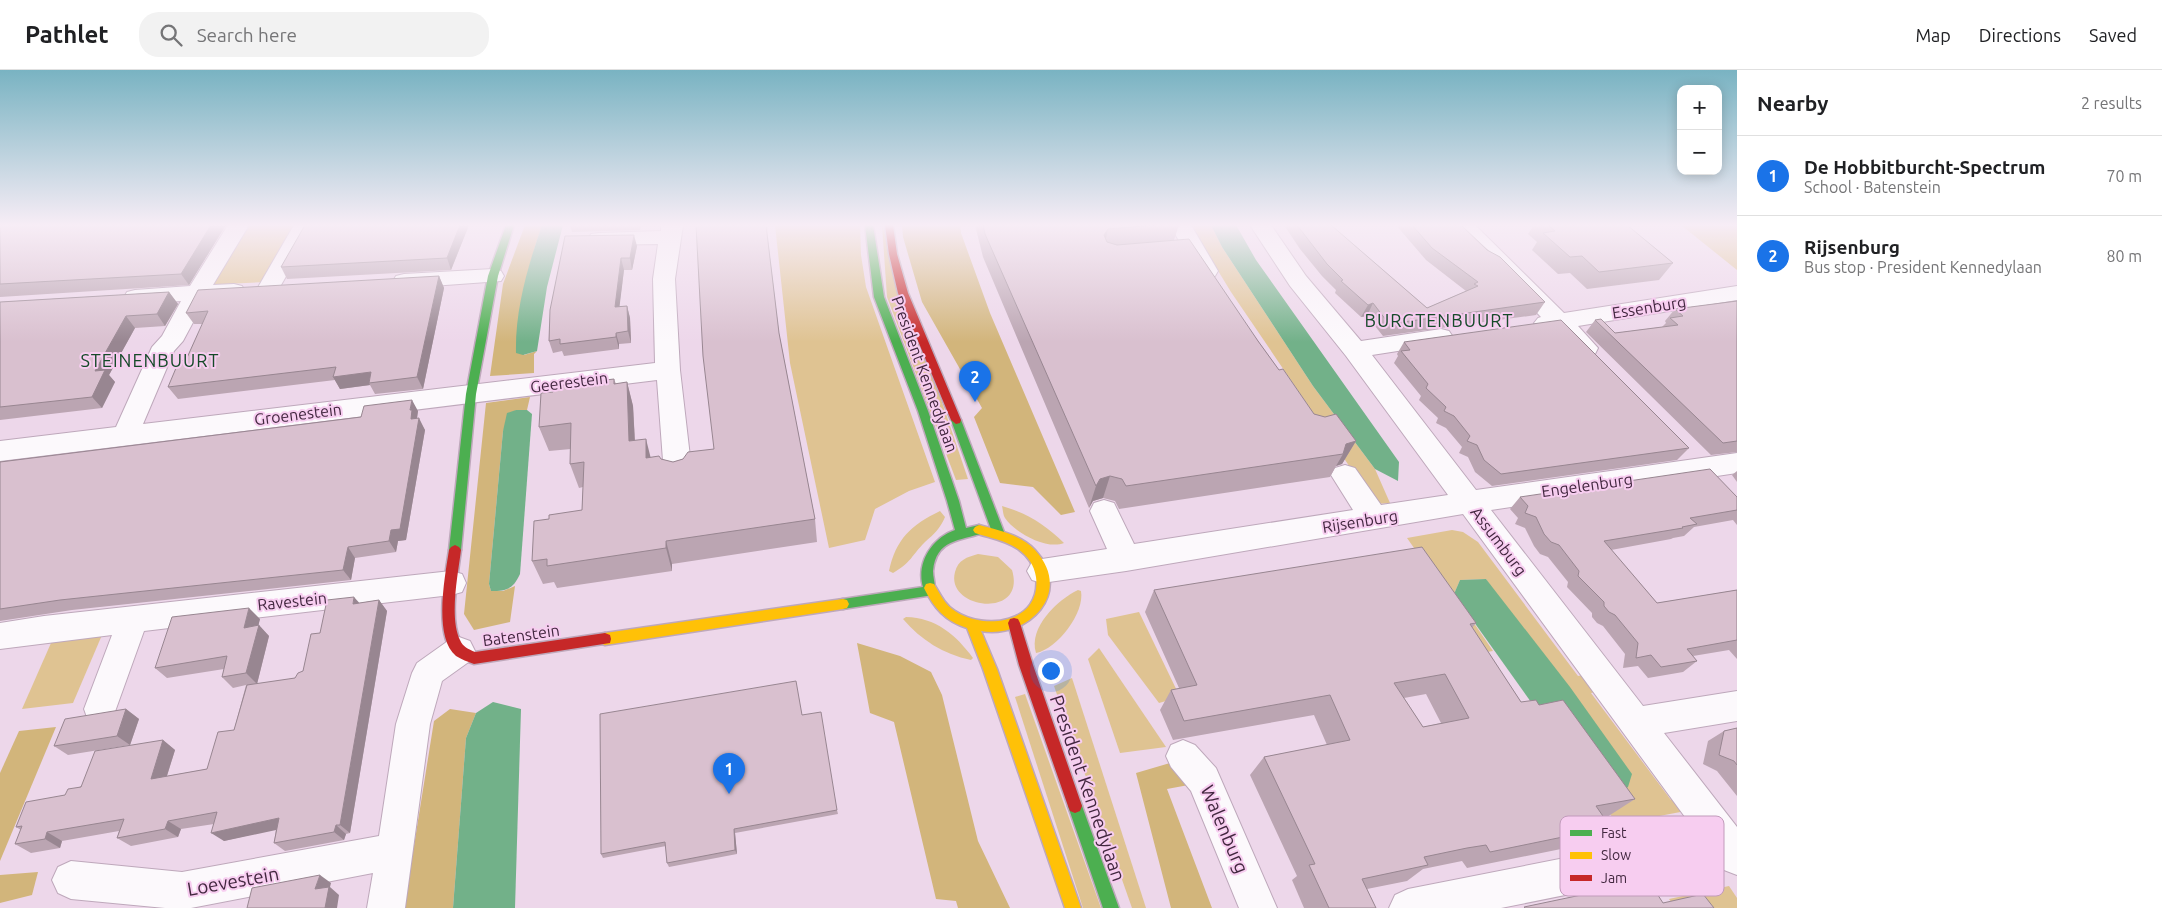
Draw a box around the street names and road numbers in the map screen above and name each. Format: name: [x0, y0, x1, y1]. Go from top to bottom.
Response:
street label: Essenburg: [1611, 292, 1687, 322]
street label: President Kennedylaan: [888, 293, 962, 455]
street label: Geerestein: [529, 368, 609, 396]
street label: Groenestein: [253, 400, 343, 428]
street label: Engelenburg: [1540, 470, 1634, 500]
street label: Assumburg: [1467, 503, 1531, 579]
street label: Rijsenburg: [1321, 506, 1399, 536]
street label: Ravestein: [256, 588, 328, 614]
street label: Batenstein: [481, 621, 561, 649]
street label: President Kennedylaan: [1046, 692, 1130, 884]
street label: Walenburg: [1197, 782, 1253, 876]
street label: Loevestein: [185, 862, 281, 900]

